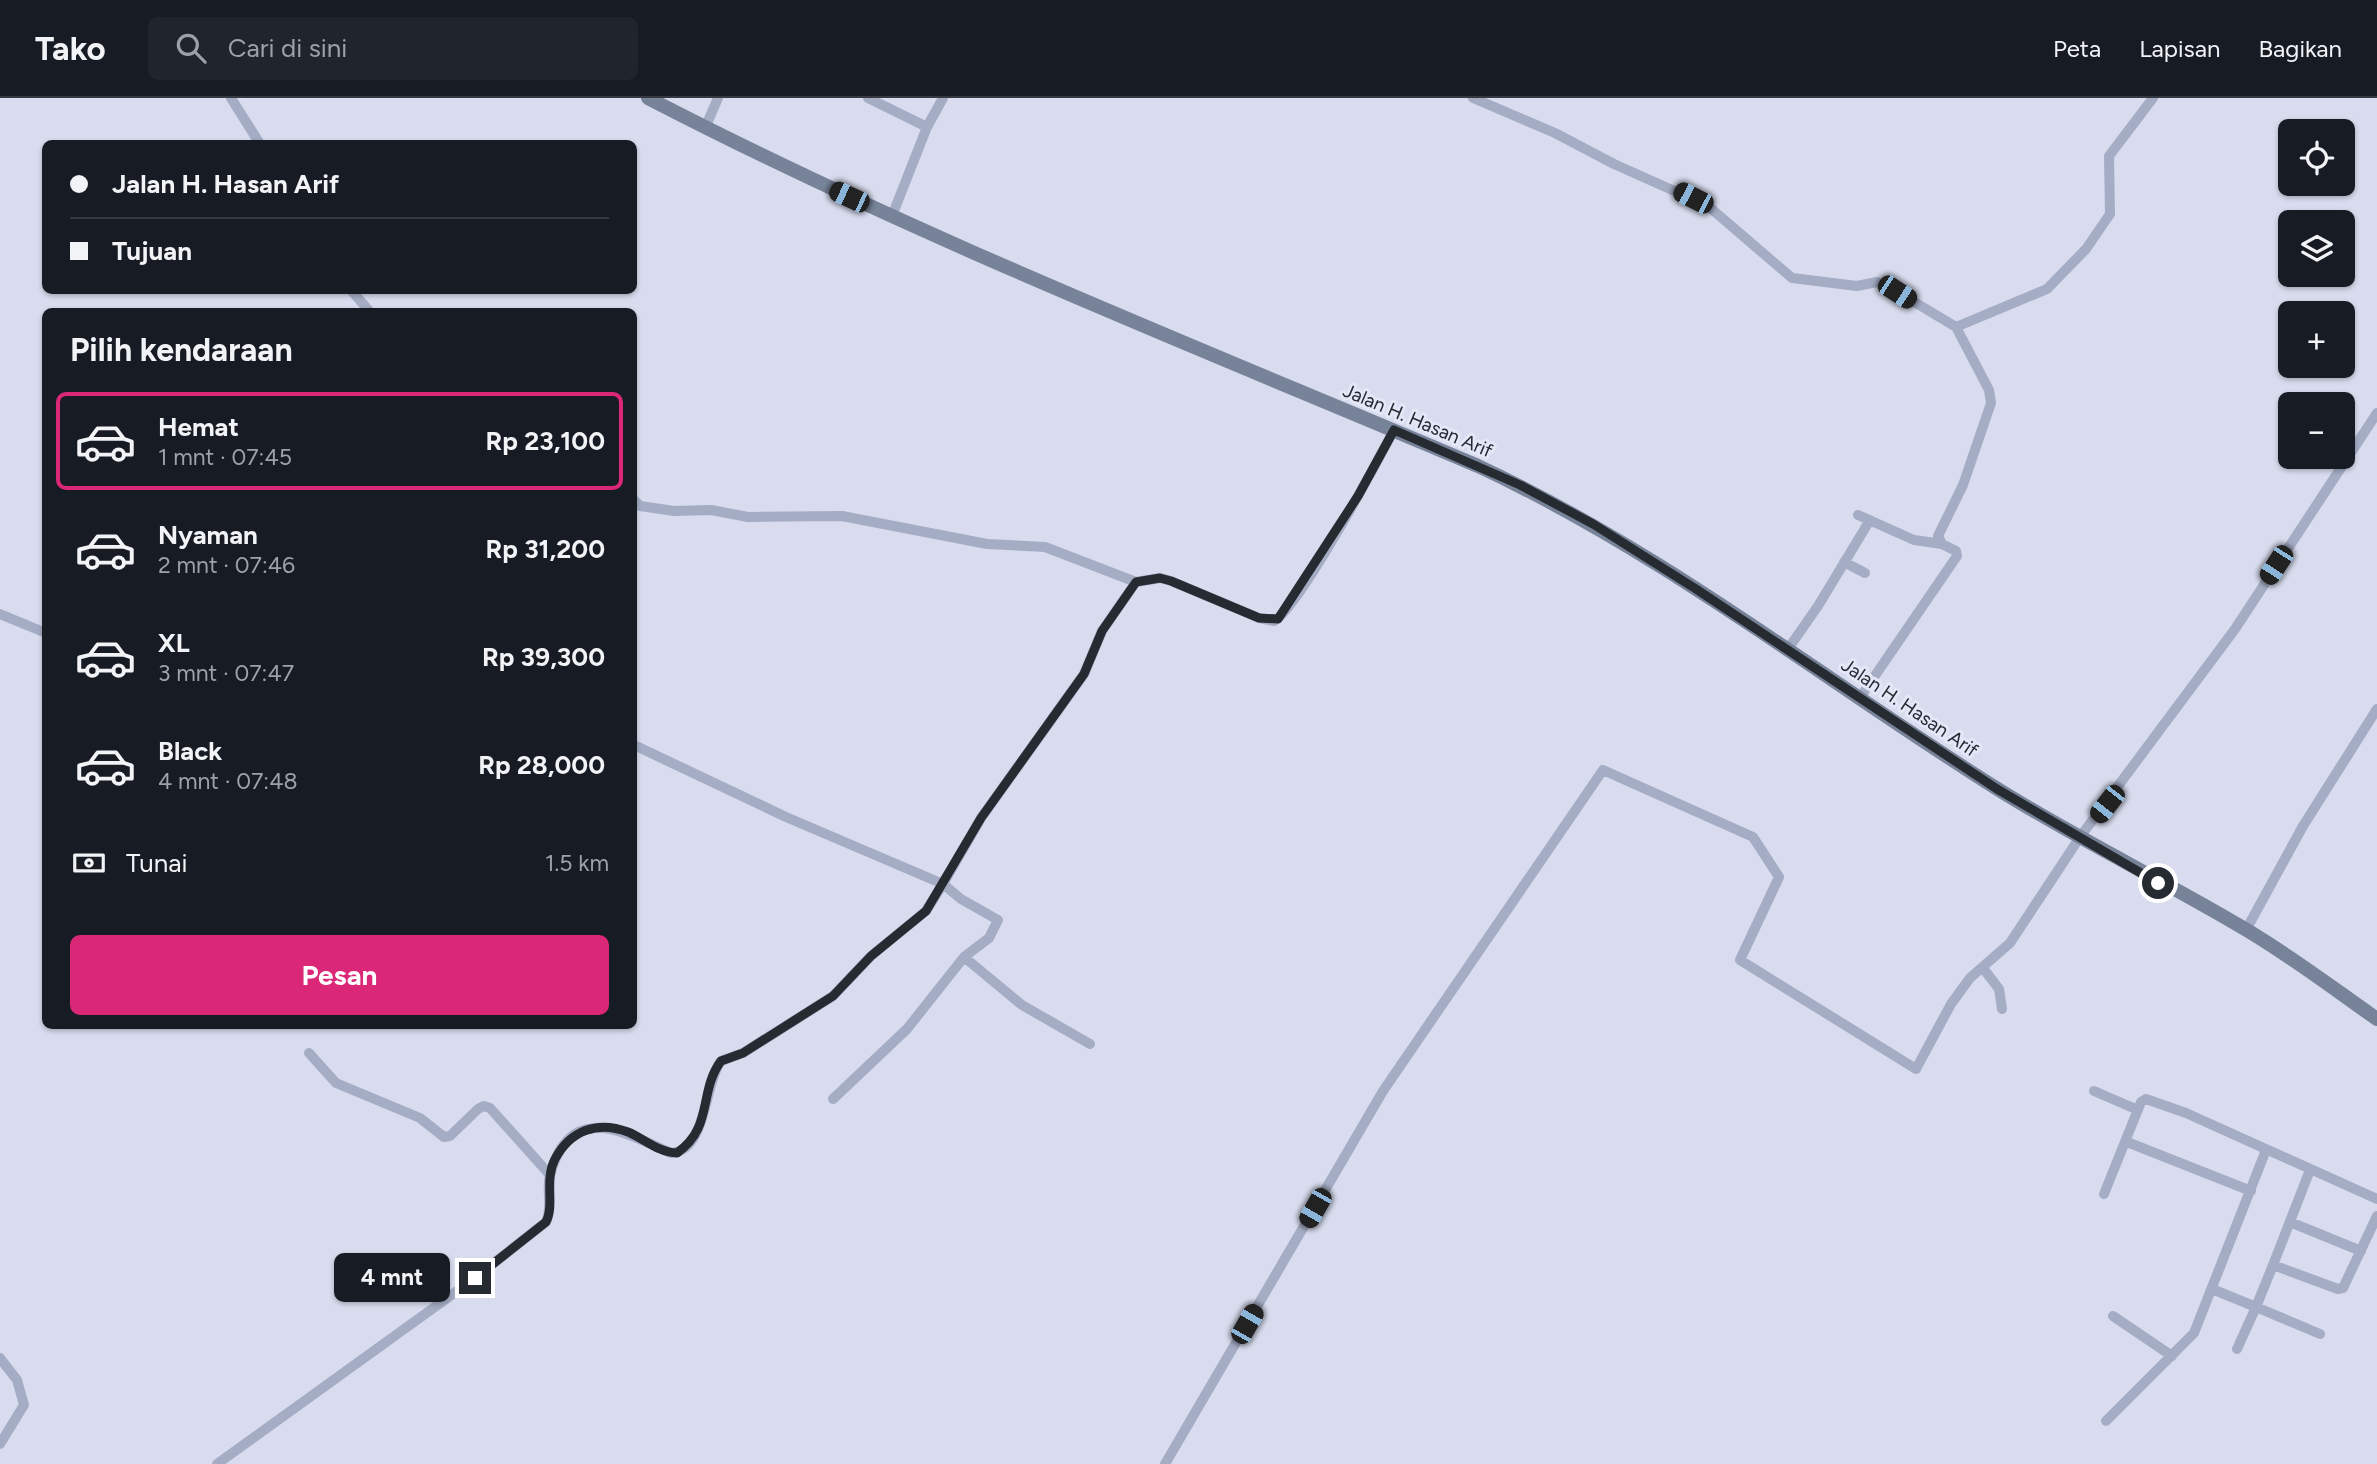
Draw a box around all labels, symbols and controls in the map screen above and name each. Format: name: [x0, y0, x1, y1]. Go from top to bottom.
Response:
search box: [148, 17, 638, 80]
text: Tako: [35, 29, 106, 68]
icon: search: [172, 29, 210, 67]
text: Cari di sini: [228, 32, 347, 64]
text: Peta: [2053, 34, 2101, 63]
text: Lapisan: [2139, 34, 2220, 63]
text: Bagikan: [2258, 34, 2342, 63]
map controls: [2278, 119, 2355, 469]
button: locate: [2278, 119, 2355, 196]
text: Jalan H. Hasan Arif: [112, 168, 339, 200]
car: [826, 179, 873, 215]
car: [1670, 179, 1717, 217]
button: layers: [2278, 210, 2355, 287]
text: Tujuan: [112, 235, 192, 267]
car: [1874, 272, 1921, 312]
button: +: [2278, 301, 2355, 378]
text: Pilih kendaraan: [70, 331, 293, 369]
street label: Jalan H. Hasan Arif: [1340, 379, 1496, 462]
button: −: [2278, 392, 2355, 469]
icon: car: [74, 410, 137, 473]
text: Hemat: [158, 411, 239, 443]
text: Rp 23,100: [486, 425, 605, 457]
text: 1 mnt · 07:45: [158, 443, 292, 471]
icon: car: [74, 518, 137, 581]
text: Nyaman: [158, 519, 258, 551]
text: Rp 31,200: [486, 533, 605, 565]
car: [2256, 542, 2297, 588]
text: 2 mnt · 07:46: [158, 551, 295, 579]
icon: car: [74, 626, 137, 689]
text: XL: [158, 627, 190, 659]
text: Rp 39,300: [482, 641, 605, 673]
street label: Jalan H. Hasan Arif: [1837, 653, 1983, 762]
text: 3 mnt · 07:47: [158, 659, 294, 687]
icon: car: [74, 734, 137, 797]
text: Black: [158, 735, 222, 767]
text: Rp 28,000: [478, 749, 605, 781]
text: 4 mnt · 07:48: [158, 767, 298, 795]
car: [2086, 781, 2129, 827]
icon: cash: [70, 844, 108, 882]
text: Tunai: [126, 847, 187, 879]
text: 1.5 km: [545, 849, 609, 877]
route start: [2142, 867, 2174, 899]
button: Pesan: [70, 935, 609, 1015]
car: [1296, 1185, 1335, 1231]
callout: 4 mnt: [335, 1254, 450, 1302]
route end: [459, 1262, 491, 1294]
text: 4 mnt: [361, 1263, 423, 1291]
car: [1228, 1301, 1267, 1347]

